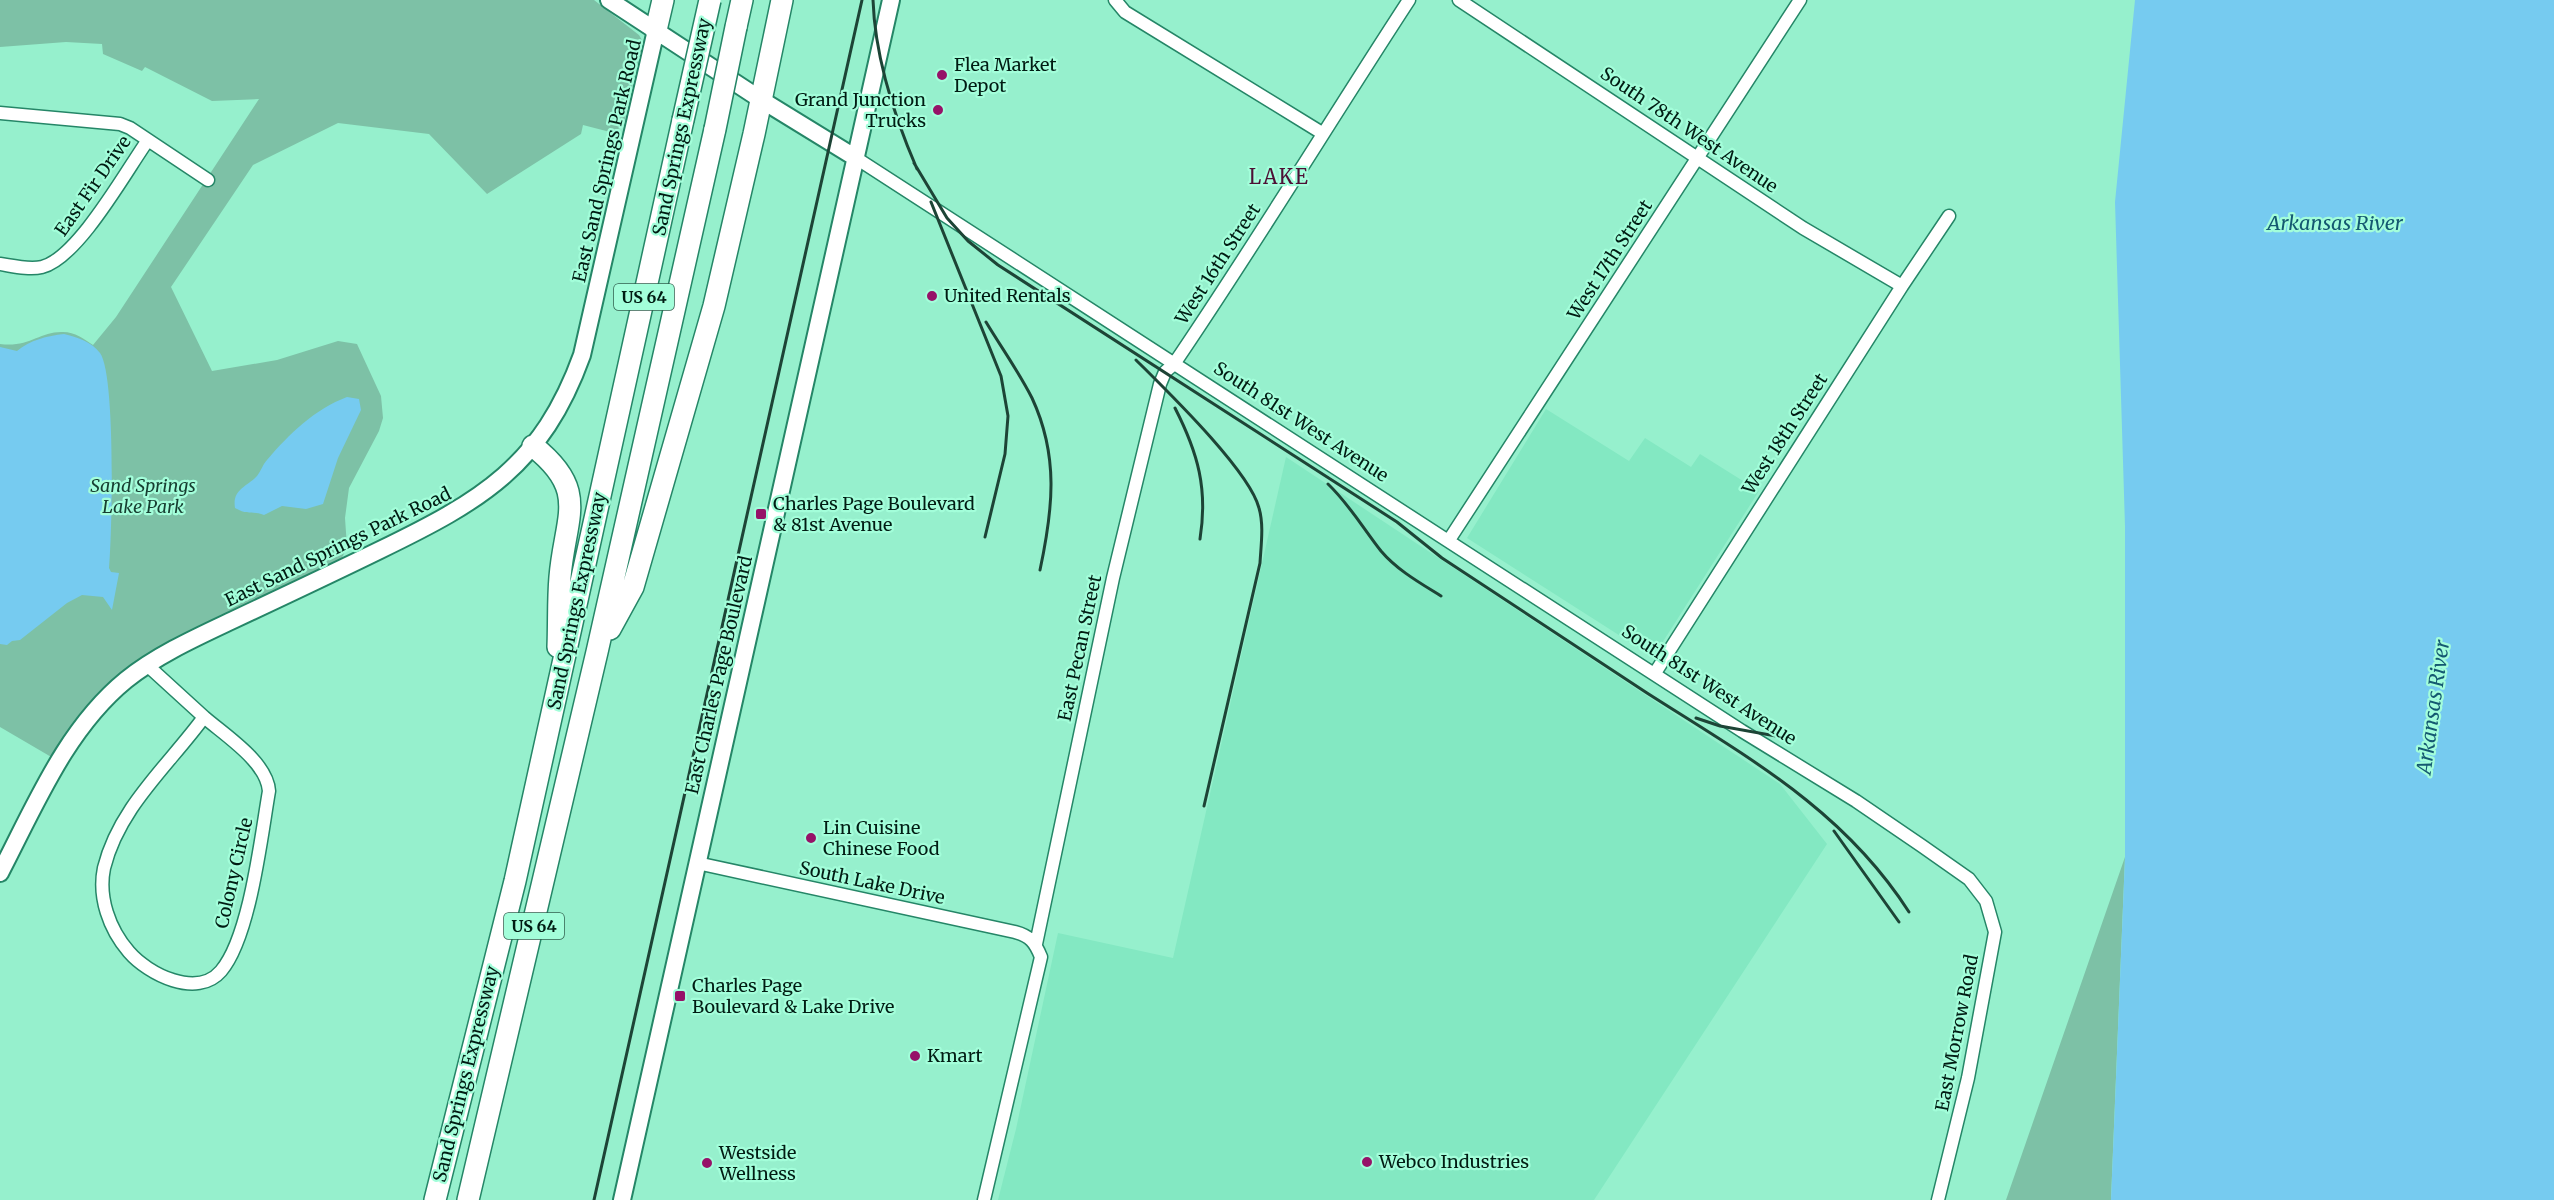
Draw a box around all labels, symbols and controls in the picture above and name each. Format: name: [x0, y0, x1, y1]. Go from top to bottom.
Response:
street label: Sand Springs Expressway: [647, 15, 716, 238]
street label: East Sand Springs Park Road: [567, 37, 646, 285]
place label: Flea Market Depot: [954, 53, 1056, 97]
street label: South 78th West Avenue: [1596, 62, 1782, 198]
marker: Flea Market Depot: [935, 68, 949, 82]
place label: Grand Junction Trucks: [795, 88, 926, 132]
marker: Grand Junction Trucks: [931, 103, 945, 117]
street label: East Fir Drive: [49, 131, 136, 240]
district label: LAKE: [1249, 164, 1309, 189]
street label: West 17th Street: [1562, 195, 1657, 325]
street label: West 16th Street: [1169, 199, 1265, 329]
water label: Arkansas River: [2265, 210, 2404, 235]
road number: US 64: [614, 284, 674, 310]
place label: United Rentals: [944, 284, 1071, 307]
marker: United Rentals: [925, 289, 939, 303]
street label: South 81st West Avenue: [1210, 356, 1393, 487]
street label: West 18th Street: [1736, 369, 1832, 499]
park label: Sand Springs Lake Park: [90, 474, 196, 518]
street label: East Sand Springs Park Road: [221, 482, 455, 611]
street label: Sand Springs Expressway: [542, 489, 611, 712]
place label: Charles Page Boulevard & 81st Avenue: [773, 492, 975, 536]
marker: Charles Page Boulevard & 81st Avenue: [754, 507, 768, 521]
street label: East Charles Page Boulevard: [680, 553, 757, 796]
street label: East Pecan Street: [1053, 573, 1106, 723]
street label: South 81st West Avenue: [1618, 619, 1801, 750]
water label: Arkansas River: [2410, 637, 2454, 778]
street label: Colony Circle: [210, 815, 257, 931]
place label: Lin Cuisine Chinese Food: [823, 816, 940, 860]
marker: Lin Cuisine Chinese Food: [804, 831, 818, 845]
street label: South Lake Drive: [797, 856, 947, 909]
road number: US 64: [504, 913, 564, 939]
street label: East Morrow Road: [1930, 952, 1983, 1113]
street label: Sand Springs Expressway: [427, 963, 504, 1184]
place label: Charles Page Boulevard & Lake Drive: [692, 974, 894, 1018]
marker: Charles Page Boulevard & Lake Drive: [673, 989, 687, 1003]
place label: Kmart: [927, 1044, 983, 1067]
marker: Kmart: [908, 1049, 922, 1063]
place label: Westside Wellness: [718, 1141, 796, 1185]
place label: Webco Industries: [1378, 1150, 1529, 1173]
marker: Webco Industries: [1360, 1155, 1374, 1169]
marker: Westside Wellness: [700, 1156, 714, 1170]

